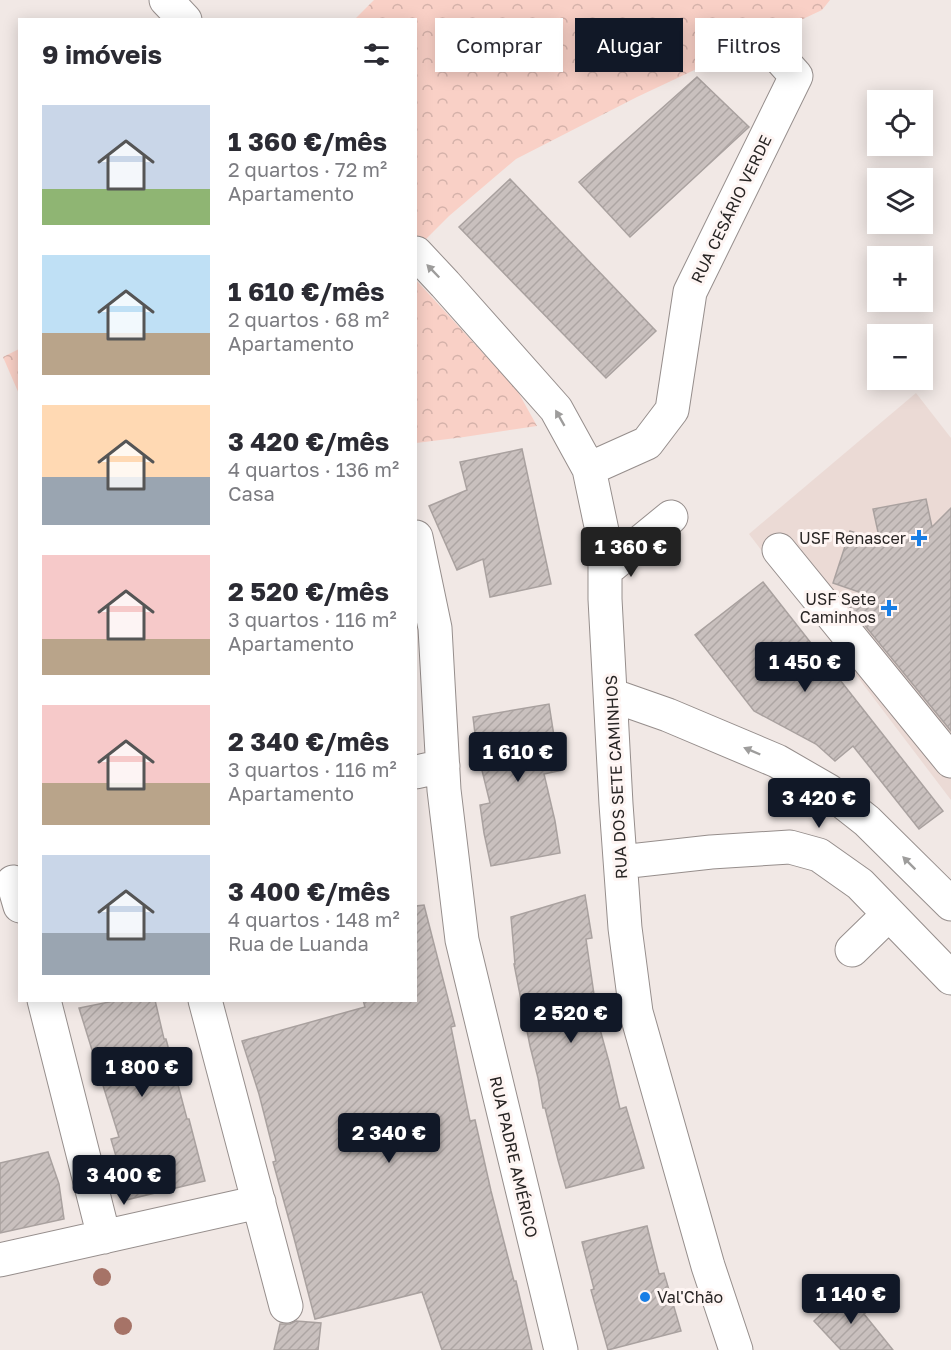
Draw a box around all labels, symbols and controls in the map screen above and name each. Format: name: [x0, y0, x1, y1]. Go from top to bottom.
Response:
chip: Comprar: [435, 18, 563, 72]
chip: Alugar: [575, 18, 683, 72]
chip: Filtros: [695, 18, 802, 72]
icon: filters: [360, 38, 393, 71]
text: 9 imóveis: [42, 39, 162, 70]
map controls: [867, 90, 933, 390]
button: locate: [867, 90, 933, 156]
text: 1 360 €/mês: [228, 126, 387, 157]
icon: home: [90, 129, 162, 201]
street label: RUA CESÁRIO VERDE: [686, 132, 776, 286]
text: 2 quartos · 72 m²: [228, 157, 387, 181]
button: layers: [867, 168, 933, 234]
text: Apartamento: [228, 181, 354, 205]
button: +: [867, 246, 933, 312]
one-way arrow: [426, 264, 440, 278]
text: 1 610 €/mês: [228, 276, 385, 307]
icon: home: [90, 279, 162, 351]
text: 2 quartos · 68 m²: [228, 307, 389, 331]
button: −: [867, 324, 933, 390]
text: Apartamento: [228, 331, 354, 355]
one-way arrow: [555, 410, 566, 426]
text: 3 420 €/mês: [228, 426, 389, 457]
icon: home: [90, 429, 162, 501]
text: 4 quartos · 136 m²: [228, 457, 399, 481]
text: Casa: [228, 481, 275, 505]
pin: 1 360 €: [576, 527, 686, 578]
place label: USF Renascer: [799, 528, 906, 548]
marker: USF Renascer: [910, 529, 928, 547]
text: 1 360 €: [595, 534, 667, 558]
text: 2 520 €/mês: [228, 576, 389, 607]
icon: home: [90, 579, 162, 651]
place label: USF Sete Caminhos: [800, 589, 876, 627]
marker: USF Sete Caminhos: [880, 599, 898, 617]
text: 3 quartos · 116 m²: [228, 607, 397, 631]
text: Apartamento: [228, 631, 354, 655]
pin: 1 450 €: [750, 642, 860, 693]
text: 1 450 €: [769, 649, 841, 673]
street label: RUA DOS SETE CAMINHOS: [601, 674, 631, 880]
text: 2 340 €/mês: [228, 726, 389, 757]
icon: home: [90, 729, 162, 801]
pin: 1 610 €: [463, 732, 573, 783]
text: 1 610 €: [483, 739, 553, 763]
one-way arrow: [743, 746, 761, 755]
text: 3 quartos · 116 m²: [228, 757, 397, 781]
pin: 3 420 €: [764, 778, 874, 829]
text: Apartamento: [228, 781, 354, 805]
text: 3 420 €: [782, 785, 856, 809]
one-way arrow: [902, 856, 917, 870]
text: 3 400 €/mês: [228, 876, 390, 907]
icon: home: [90, 879, 162, 951]
text: 4 quartos · 148 m²: [228, 907, 400, 931]
text: Rua de Luanda: [228, 931, 369, 955]
pin: 2 520 €: [516, 993, 626, 1044]
text: 2 520 €: [534, 1000, 608, 1024]
pin: 1 800 €: [87, 1047, 197, 1098]
text: 1 800 €: [105, 1054, 179, 1078]
street label: RUA PADRE AMÉRICO: [486, 1074, 542, 1240]
pin: 2 340 €: [334, 1113, 444, 1164]
text: 2 340 €: [352, 1120, 426, 1144]
pin: 3 400 €: [69, 1155, 179, 1206]
text: 3 400 €: [87, 1162, 161, 1186]
pin: 1 140 €: [796, 1274, 906, 1325]
text: 1 140 €: [816, 1281, 886, 1305]
place label: Val'Chão: [657, 1287, 723, 1307]
marker: Val'Chão: [638, 1290, 652, 1304]

